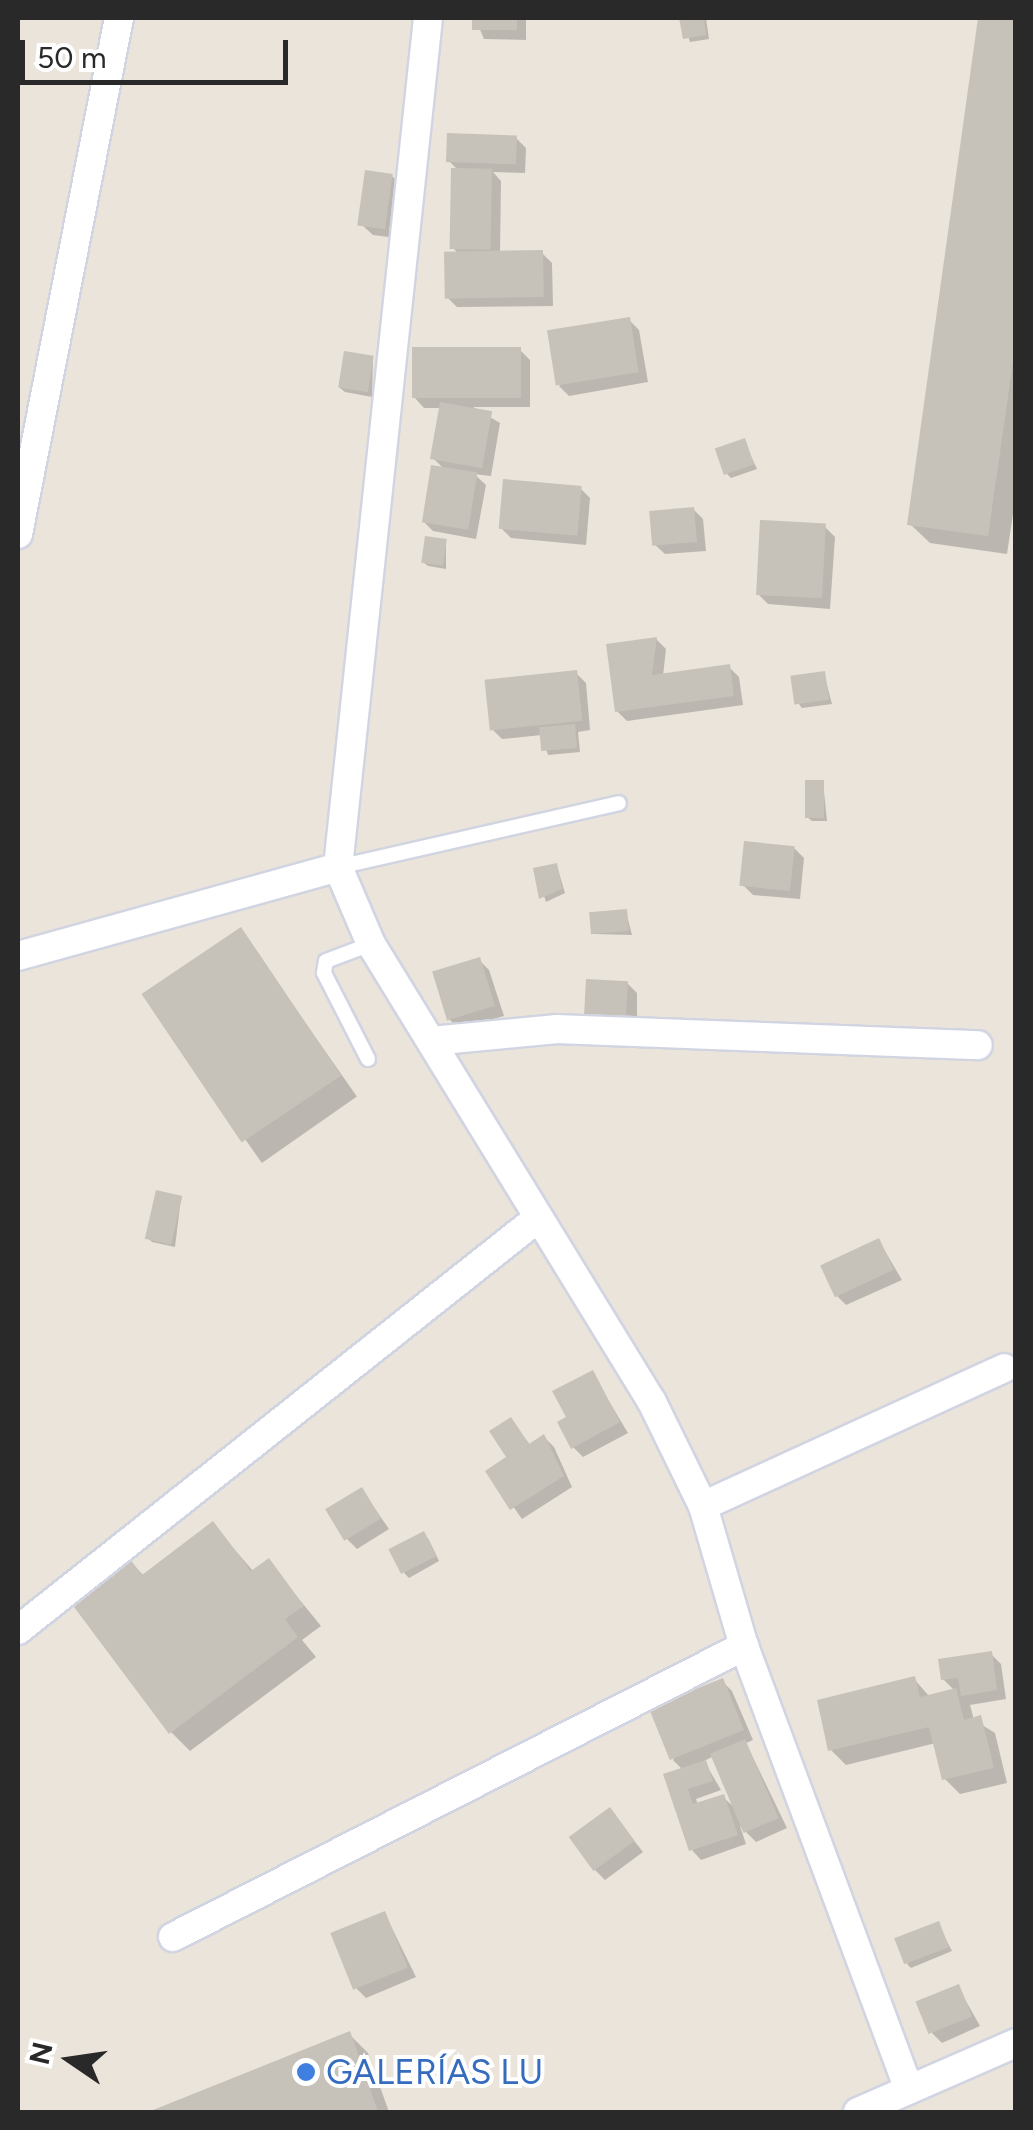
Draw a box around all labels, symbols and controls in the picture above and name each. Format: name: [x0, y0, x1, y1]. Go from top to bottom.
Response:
scale bar: [25, 20, 292, 82]
text: 50 m: [37, 39, 106, 76]
north arrow: [20, 2010, 120, 2110]
text: N: [22, 2039, 60, 2068]
place label: GALERÍAS LU: [326, 2051, 543, 2093]
marker: GALERÍAS LU: [295, 2061, 317, 2083]

